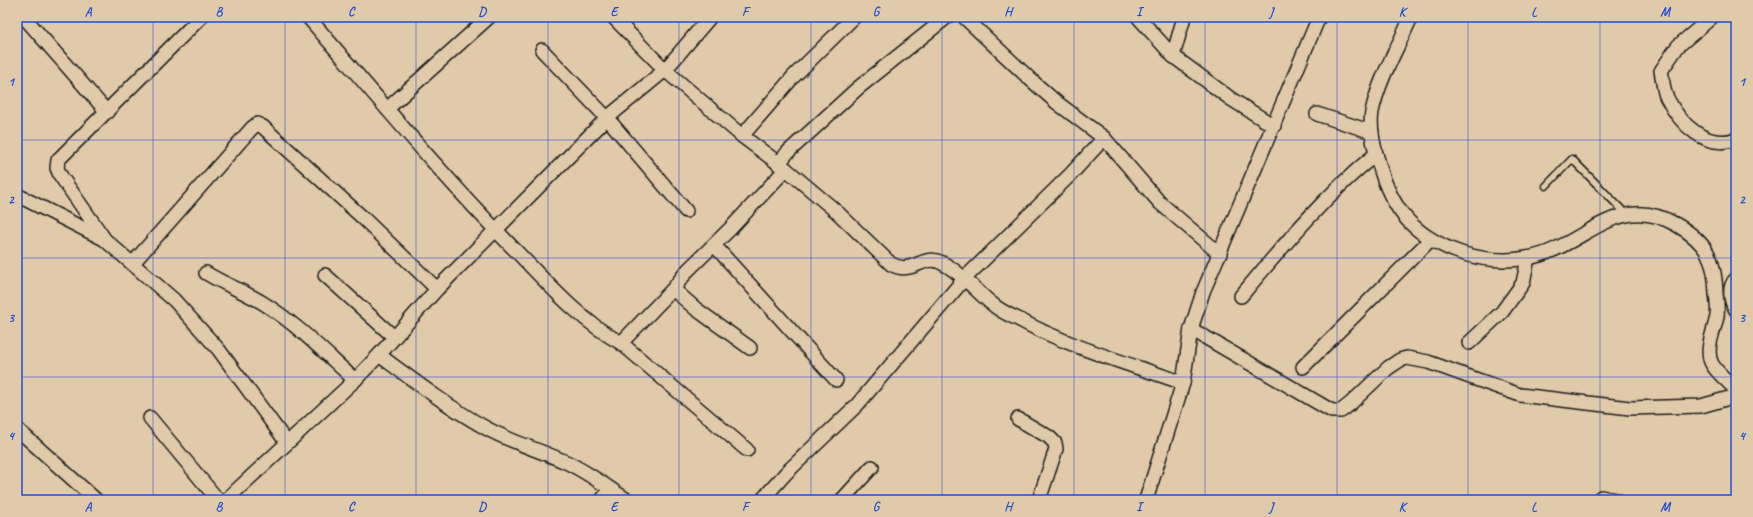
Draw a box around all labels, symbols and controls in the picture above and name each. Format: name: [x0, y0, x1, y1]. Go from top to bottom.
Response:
text: A: [85, 4, 93, 20]
text: B: [216, 4, 224, 20]
text: C: [348, 4, 356, 20]
text: D: [478, 4, 487, 20]
text: E: [611, 4, 620, 20]
text: F: [742, 4, 751, 20]
text: G: [873, 4, 881, 20]
text: H: [1004, 4, 1014, 20]
text: I: [1136, 4, 1145, 20]
text: J: [1268, 4, 1275, 20]
text: K: [1399, 4, 1409, 20]
text: L: [1531, 4, 1538, 20]
text: M: [1660, 4, 1671, 20]
text: 1: [8, 74, 16, 90]
text: 1: [1739, 74, 1747, 90]
text: 2: [8, 192, 15, 208]
text: 2: [1739, 192, 1746, 208]
text: 3: [8, 310, 15, 326]
text: 3: [1739, 310, 1746, 326]
text: 4: [8, 428, 16, 444]
text: 4: [1739, 428, 1747, 444]
text: A: [85, 499, 93, 515]
text: B: [216, 499, 224, 515]
text: C: [348, 499, 356, 515]
text: D: [478, 499, 487, 515]
text: E: [611, 499, 620, 515]
text: F: [742, 499, 751, 515]
text: G: [873, 499, 881, 515]
text: H: [1004, 499, 1014, 515]
text: I: [1136, 499, 1145, 515]
text: J: [1268, 499, 1275, 515]
text: K: [1399, 499, 1409, 515]
text: L: [1531, 499, 1538, 515]
text: M: [1660, 499, 1671, 515]

